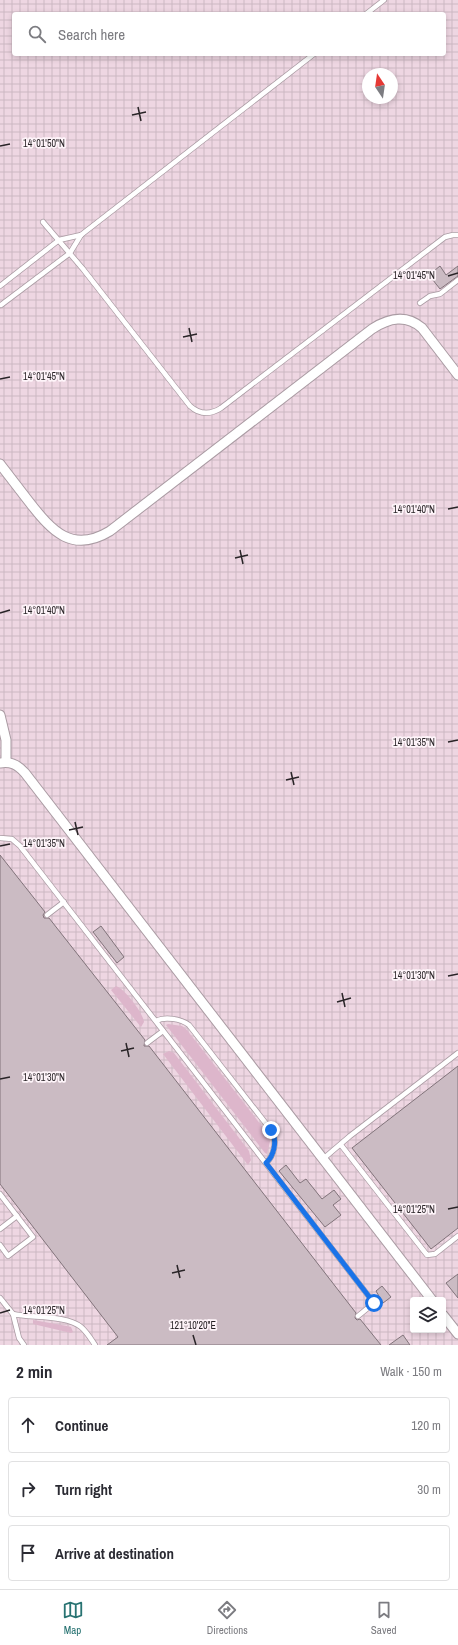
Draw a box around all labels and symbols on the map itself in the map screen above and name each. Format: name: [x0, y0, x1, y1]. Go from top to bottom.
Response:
north arrow: [362, 68, 398, 104]
text: 14°01'50"N: [23, 137, 65, 150]
text: 14°01'45"N: [393, 269, 435, 282]
text: 14°01'45"N: [23, 370, 65, 383]
text: 14°01'40"N: [393, 503, 435, 516]
text: 14°01'40"N: [23, 604, 65, 617]
text: 14°01'35"N: [393, 736, 435, 749]
text: 14°01'35"N: [23, 837, 65, 850]
text: 14°01'30"N: [393, 969, 435, 982]
text: 14°01'30"N: [23, 1071, 65, 1084]
route end: [262, 1121, 280, 1139]
text: 14°01'25"N: [393, 1203, 435, 1216]
route start: [365, 1294, 383, 1312]
text: 14°01'25"N: [23, 1304, 65, 1317]
text: 121°10'20"E: [170, 1319, 216, 1332]

